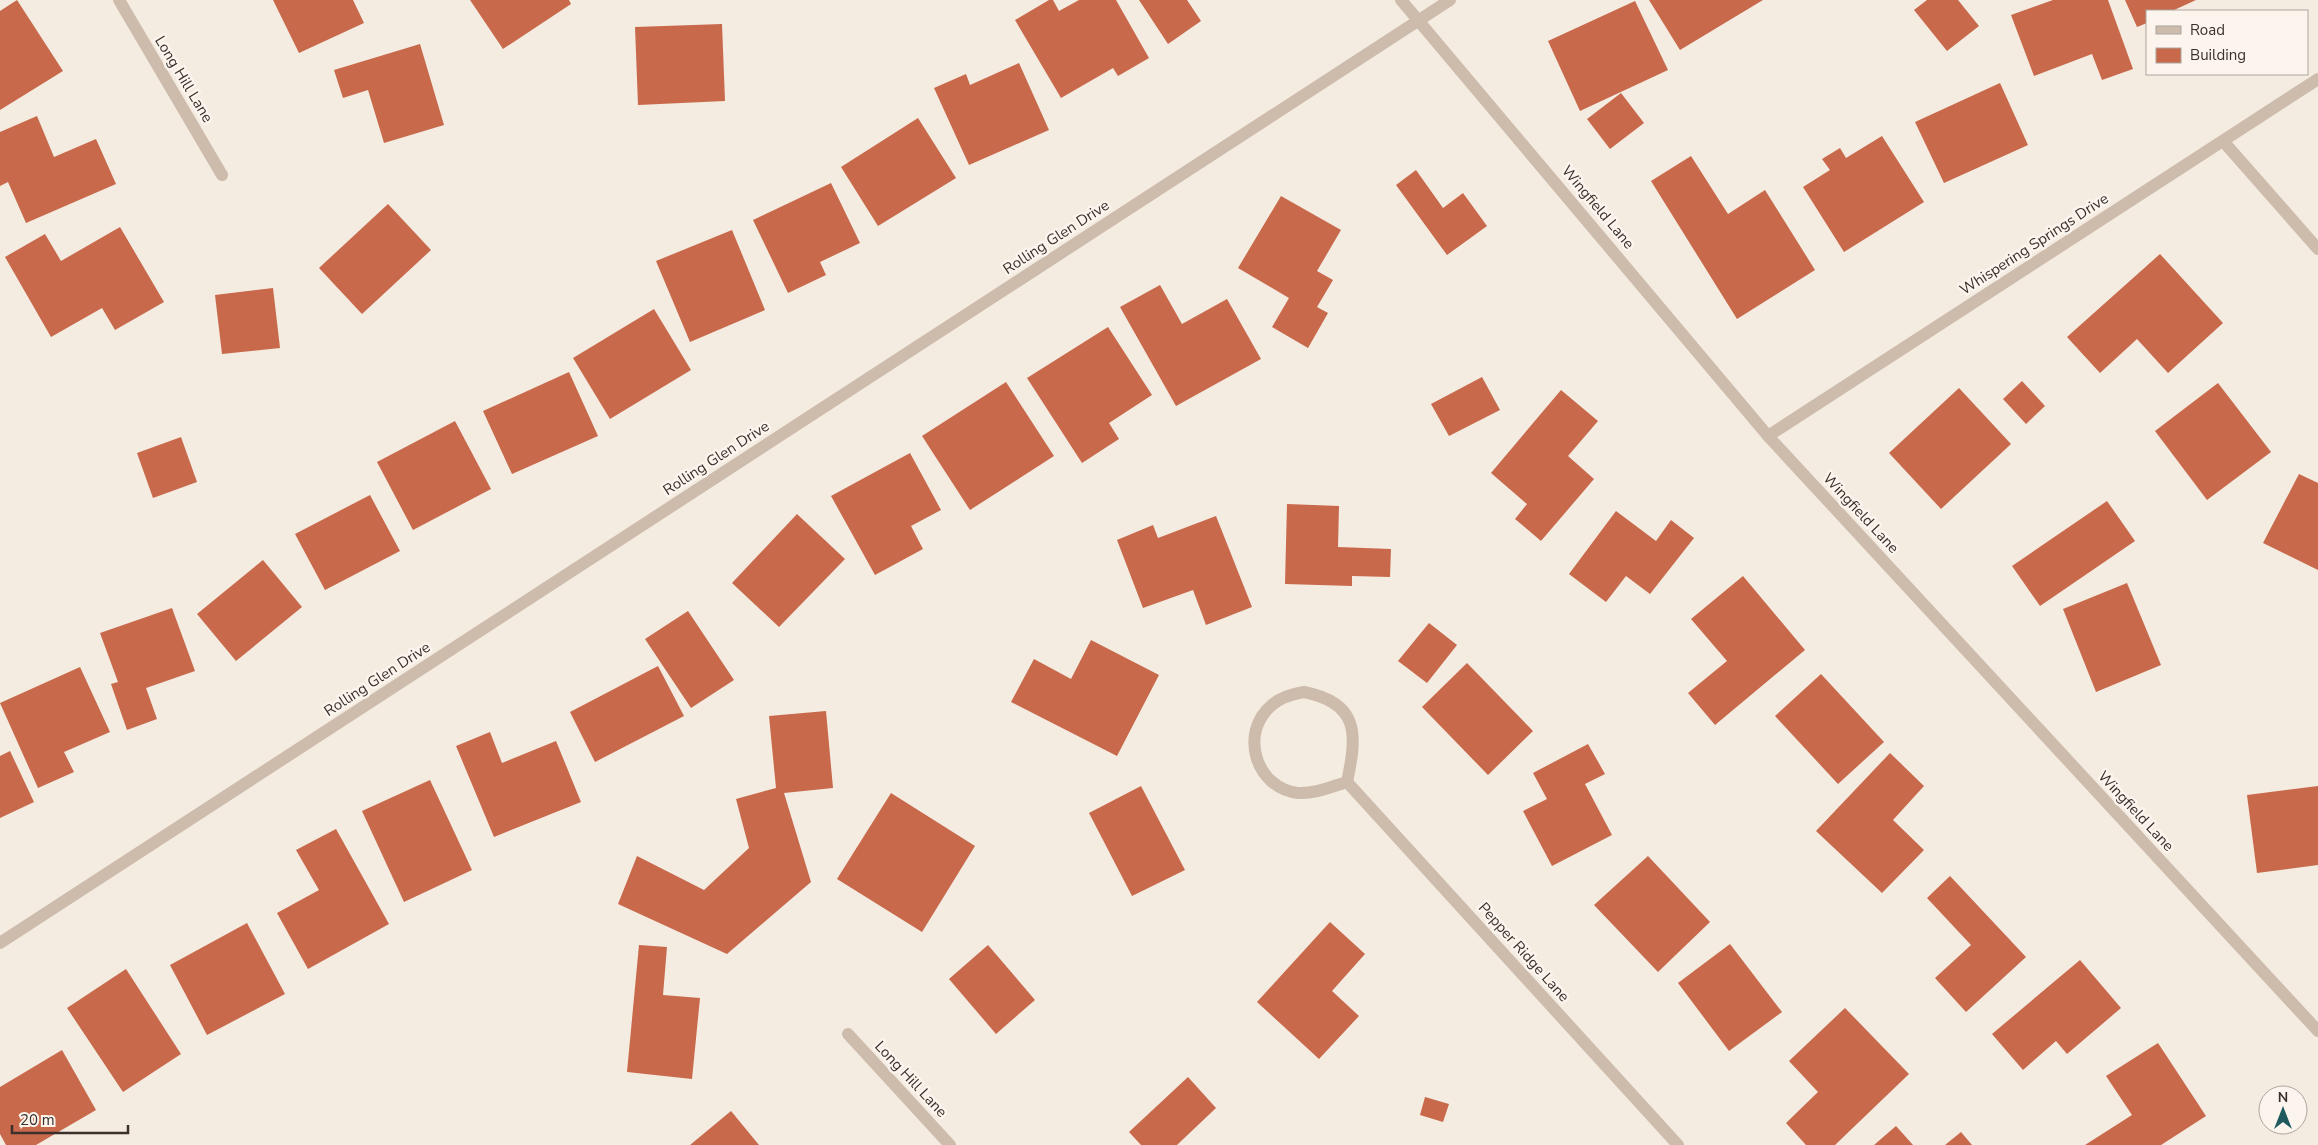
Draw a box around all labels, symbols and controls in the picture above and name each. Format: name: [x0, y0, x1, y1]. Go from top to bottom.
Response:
legend: [2146, 10, 2308, 75]
text: Road: [2190, 20, 2225, 40]
street label: Long Hill Lane: [150, 32, 218, 126]
text: Building: [2190, 45, 2246, 65]
street label: Wingfield Lane: [1557, 161, 1639, 253]
street label: Whispering Springs Drive: [1956, 188, 2112, 300]
street label: Rolling Glen Drive: [999, 195, 1113, 279]
street label: Rolling Glen Drive: [659, 416, 773, 500]
street label: Wingfield Lane: [1818, 468, 1904, 558]
street label: Rolling Glen Drive: [320, 637, 434, 721]
street label: Wingfield Lane: [2093, 766, 2179, 856]
street label: Pepper Ridge Lane: [1474, 898, 1574, 1006]
street label: Long Hill Lane: [870, 1036, 952, 1122]
north arrow: [2258, 1085, 2308, 1135]
text: N: [2278, 1088, 2288, 1107]
scale bar: [12, 1102, 129, 1134]
text: 20 m: [20, 1110, 55, 1130]

